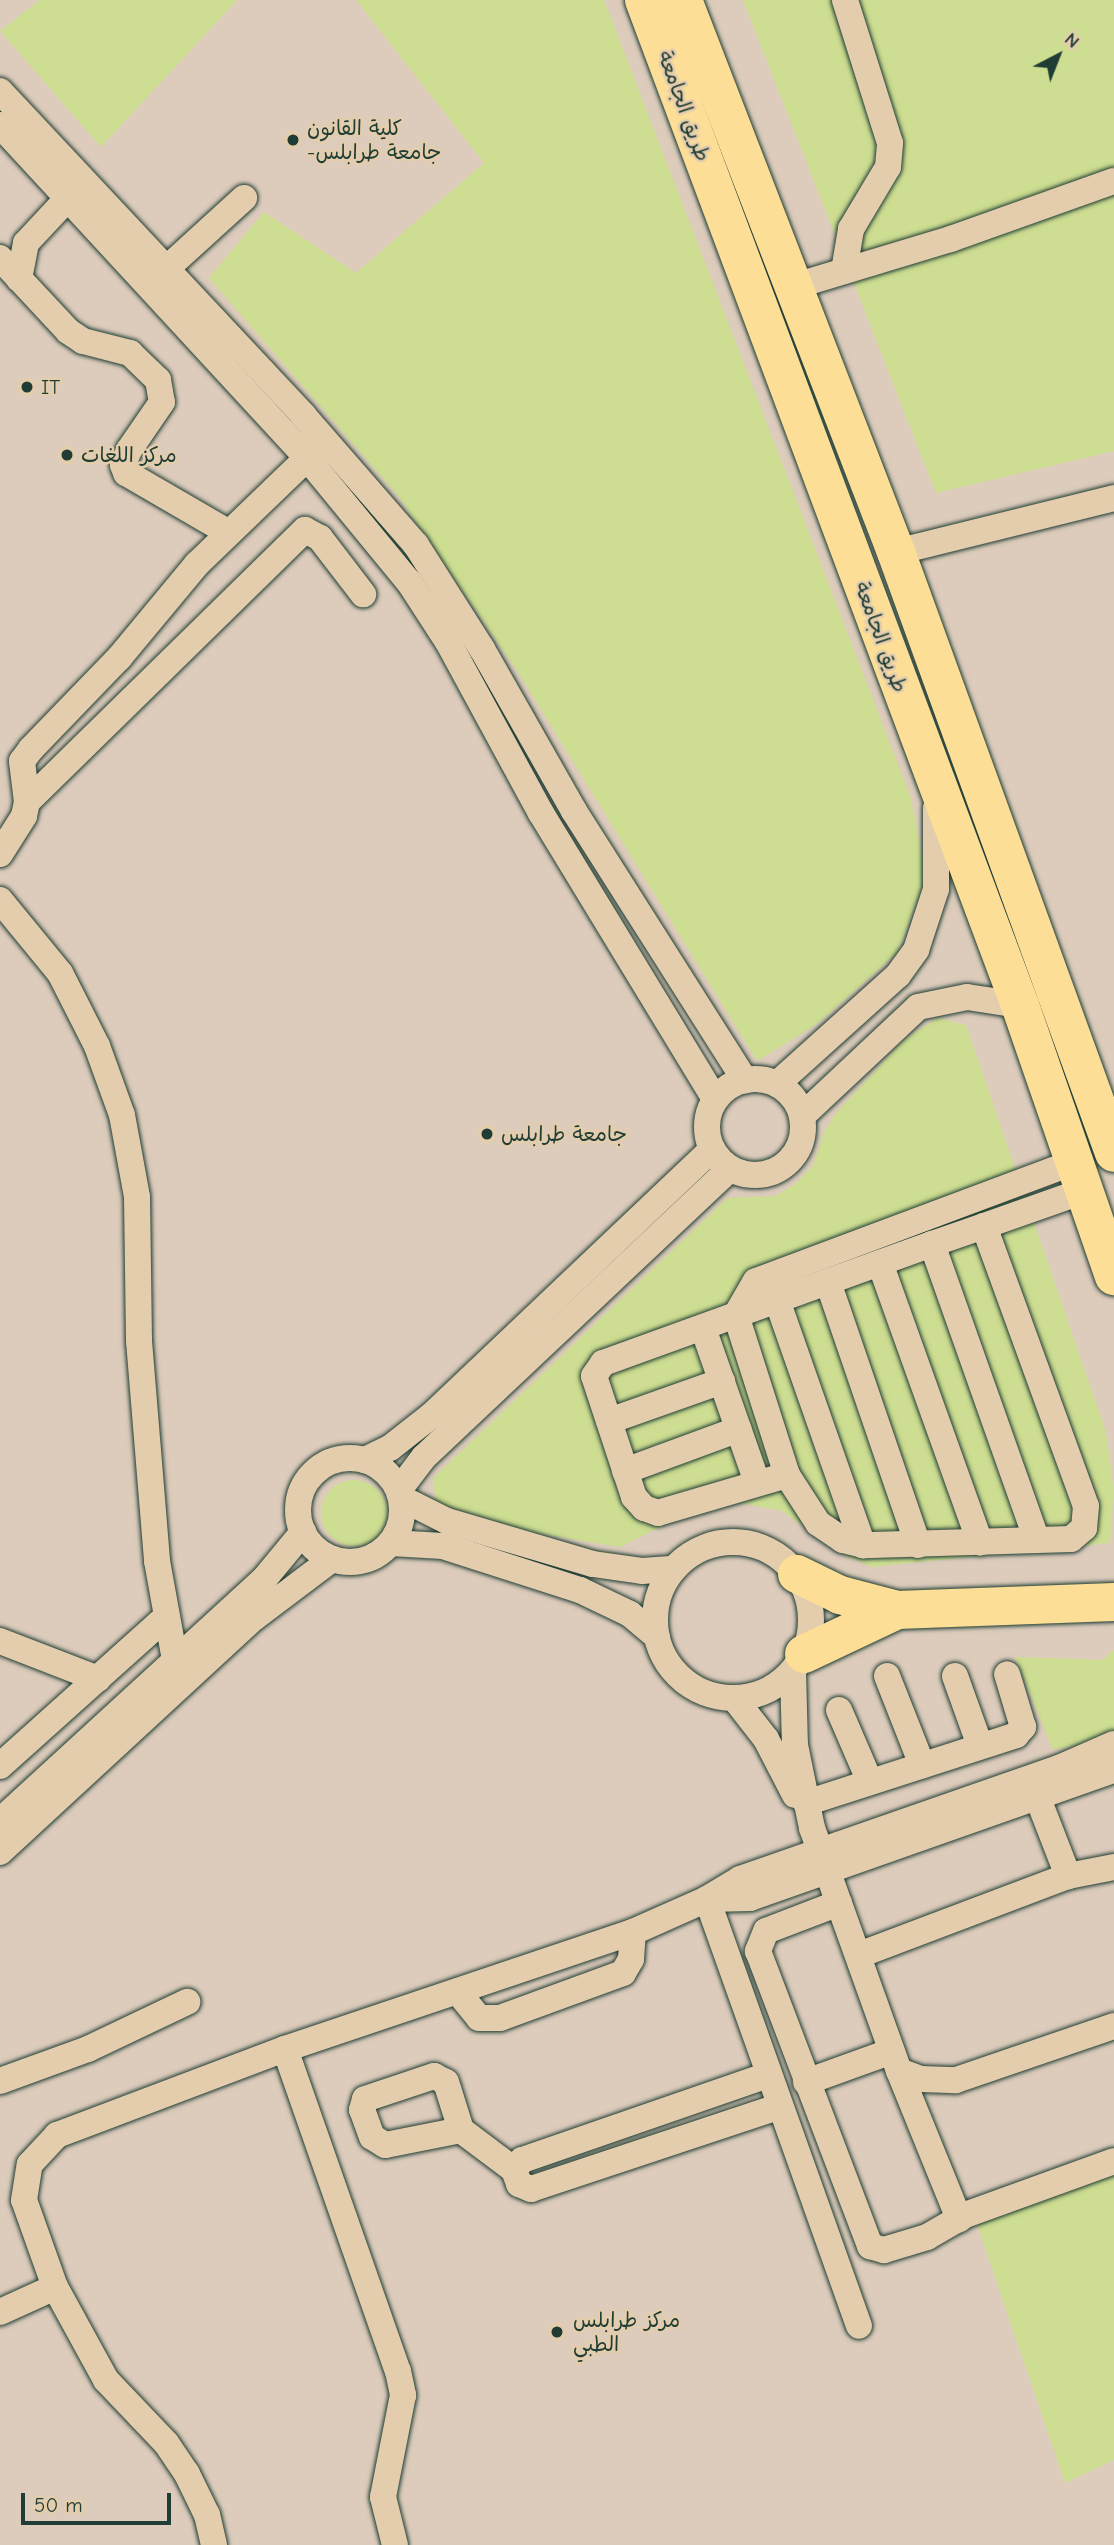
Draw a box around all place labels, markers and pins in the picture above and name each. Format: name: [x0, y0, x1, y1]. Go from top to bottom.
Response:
place label: كلية القانون -جامعة طرابلس: [307, 115, 441, 165]
marker: كلية القانون -جامعة طرابلس: [285, 132, 301, 148]
place label: IT: [41, 374, 60, 400]
marker: IT: [19, 379, 35, 395]
place label: مركز اللغات: [81, 442, 177, 468]
marker: مركز اللغات: [59, 447, 75, 463]
place label: جامعة طرابلس: [501, 1121, 627, 1147]
marker: جامعة طرابلس: [479, 1126, 495, 1142]
place label: مركز طرابلس الطبي: [573, 2307, 680, 2357]
marker: مركز طرابلس الطبي: [547, 2322, 567, 2342]

